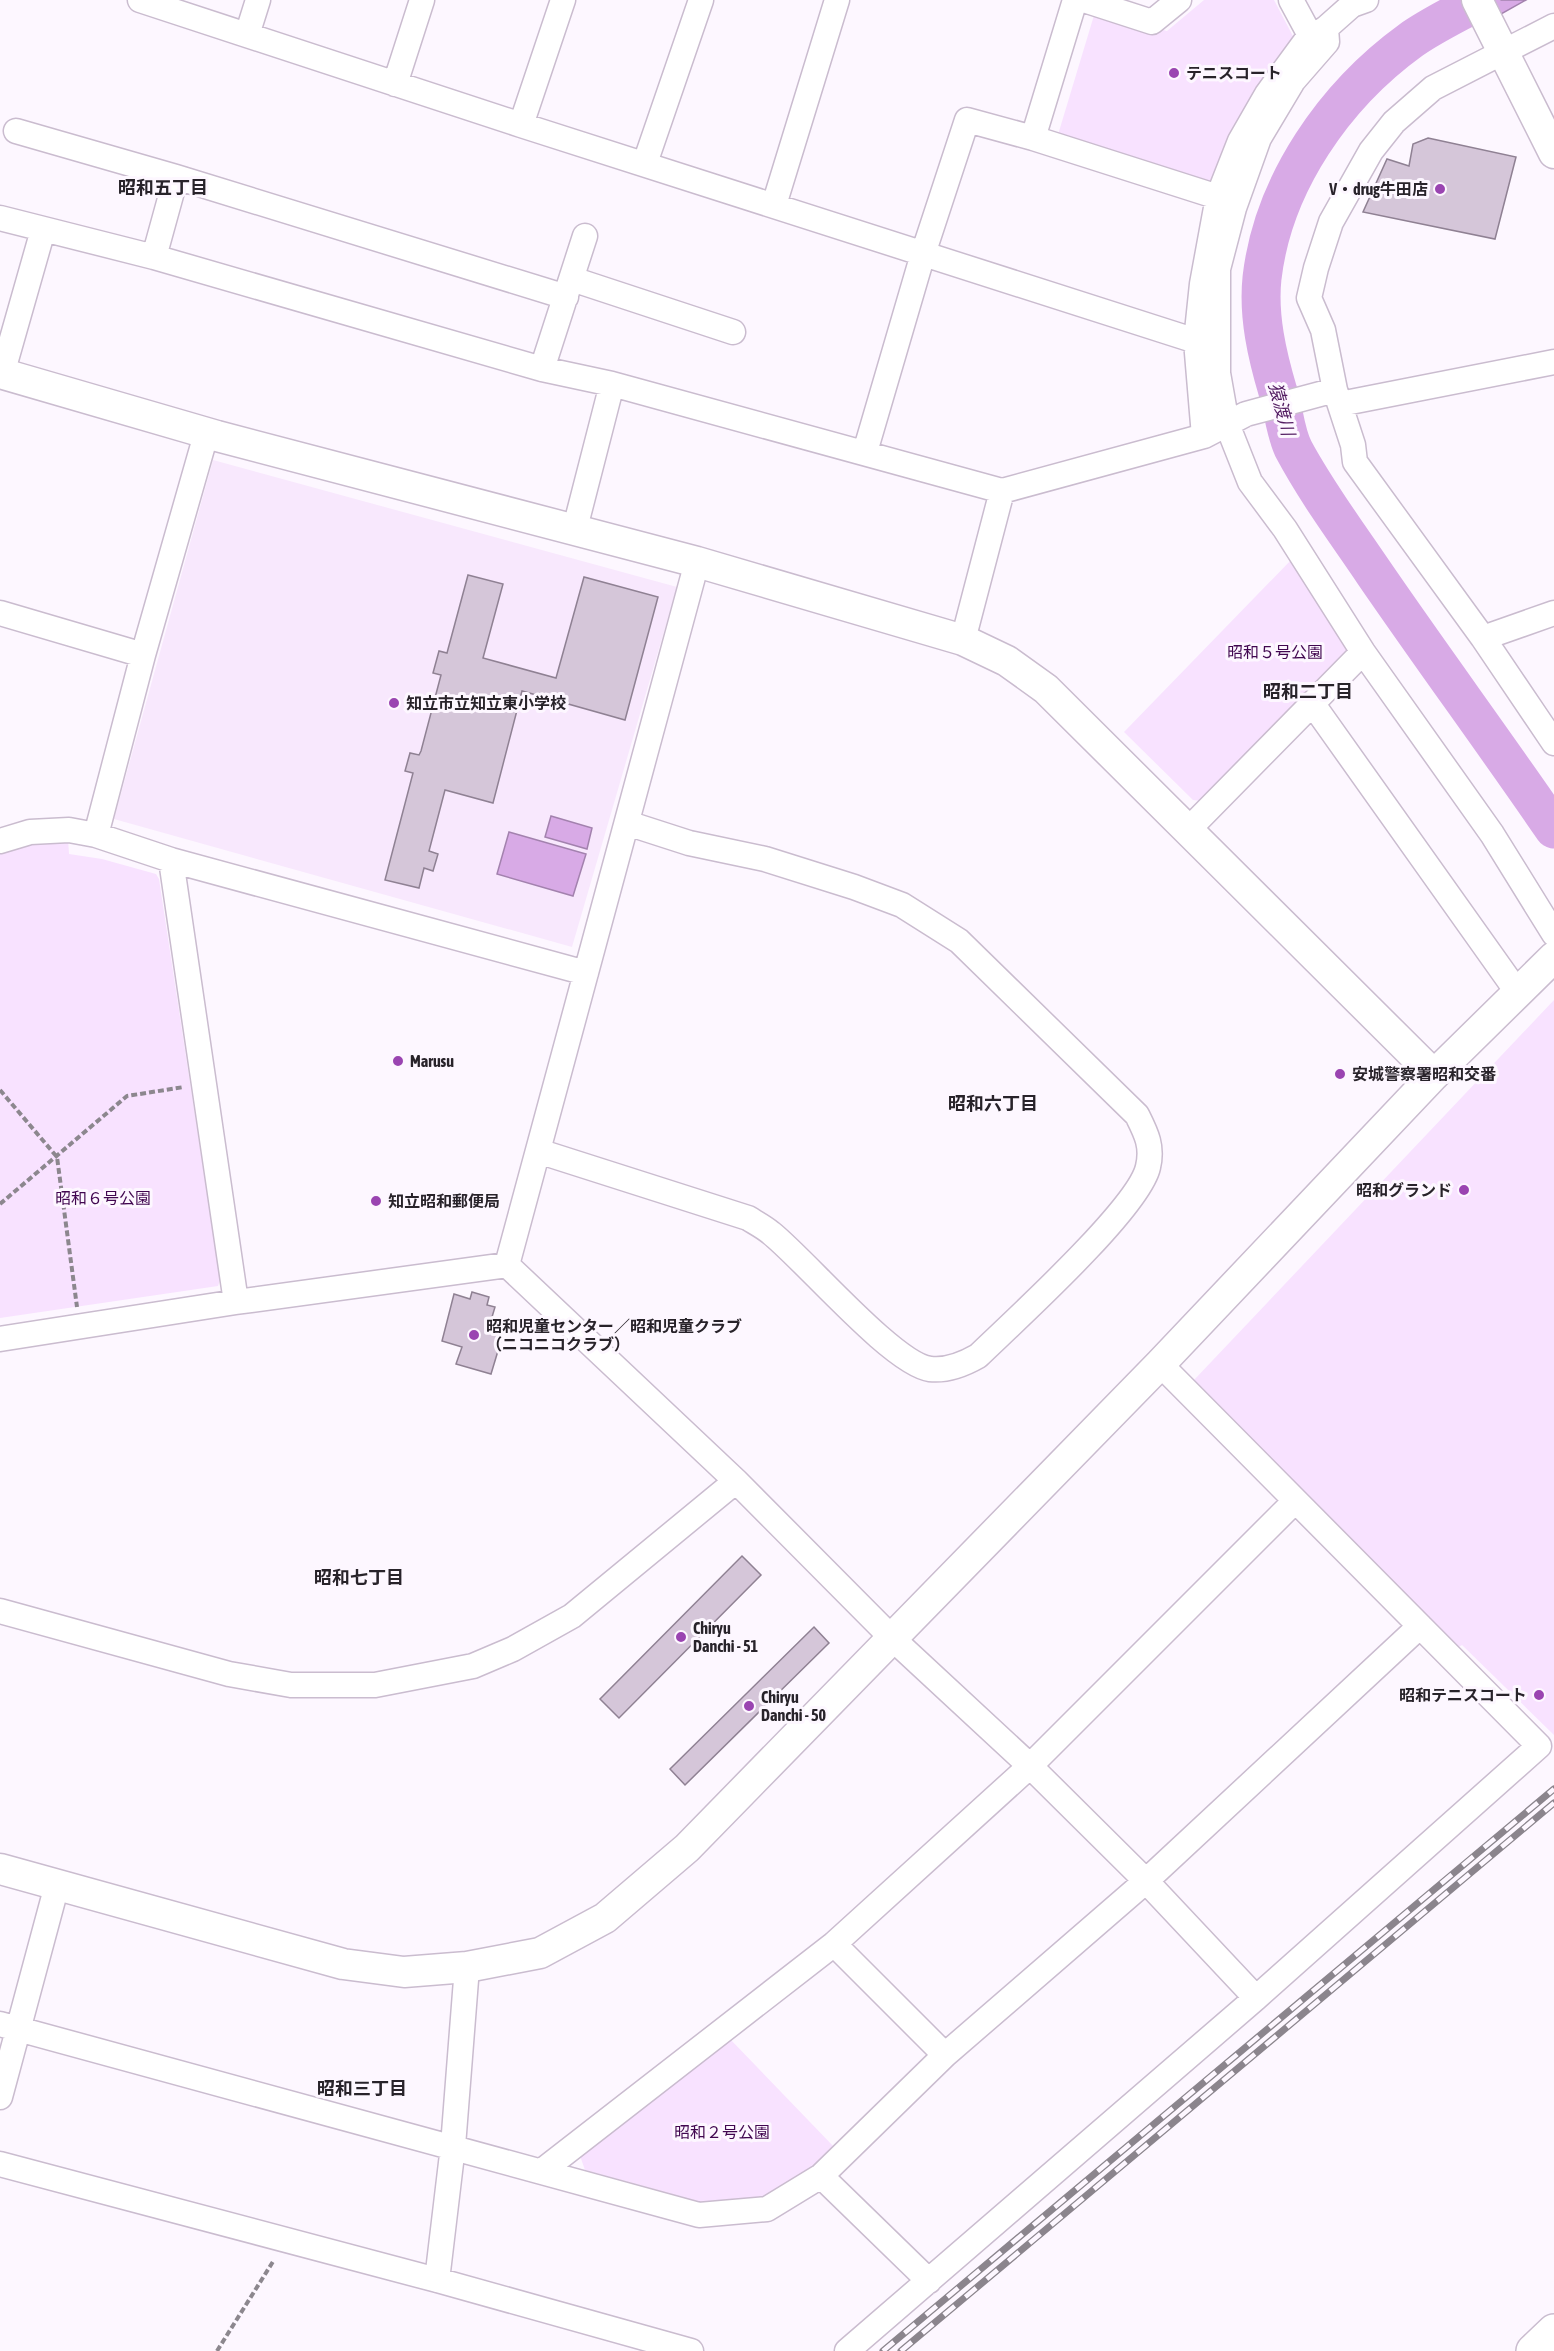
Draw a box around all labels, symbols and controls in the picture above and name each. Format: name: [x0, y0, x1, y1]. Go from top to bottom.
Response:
place label: テニスコート: [1186, 64, 1282, 82]
marker: テニスコート: [1167, 66, 1181, 80]
district label: 昭和五丁目: [118, 177, 208, 198]
place label: V・drug牛田店: [1328, 180, 1428, 198]
marker: V・drug牛田店: [1433, 182, 1447, 196]
water label: 猿渡川: [1265, 380, 1300, 440]
park label: 昭和５号公園: [1227, 643, 1323, 661]
district label: 昭和二丁目: [1263, 681, 1353, 702]
place label: 知立市立知立東小学校: [406, 694, 566, 712]
marker: 知立市立知立東小学校: [387, 696, 401, 710]
place label: Marusu: [410, 1052, 454, 1070]
marker: Marusu: [391, 1054, 405, 1068]
place label: 安城警察署昭和交番: [1352, 1065, 1496, 1083]
marker: 安城警察署昭和交番: [1333, 1067, 1347, 1081]
district label: 昭和六丁目: [948, 1093, 1038, 1114]
place label: 昭和グランド: [1356, 1181, 1452, 1199]
marker: 昭和グランド: [1457, 1183, 1471, 1197]
park label: 昭和６号公園: [55, 1189, 151, 1207]
place label: 知立昭和郵便局: [388, 1192, 500, 1210]
marker: 知立昭和郵便局: [369, 1194, 383, 1208]
place label: 昭和児童センター／昭和児童クラブ （ニコニコクラブ）: [486, 1317, 742, 1353]
marker: 昭和児童センター／昭和児童クラブ （ニコニコクラブ）: [467, 1328, 481, 1342]
district label: 昭和七丁目: [314, 1567, 404, 1588]
place label: Chiryu Danchi - 51: [693, 1619, 758, 1655]
marker: Chiryu Danchi - 51: [674, 1630, 688, 1644]
place label: 昭和テニスコート: [1399, 1686, 1527, 1704]
place label: Chiryu Danchi - 50: [761, 1688, 826, 1724]
marker: 昭和テニスコート: [1532, 1688, 1546, 1702]
marker: Chiryu Danchi - 50: [742, 1699, 756, 1713]
district label: 昭和三丁目: [317, 2078, 407, 2099]
park label: 昭和２号公園: [674, 2123, 770, 2141]

